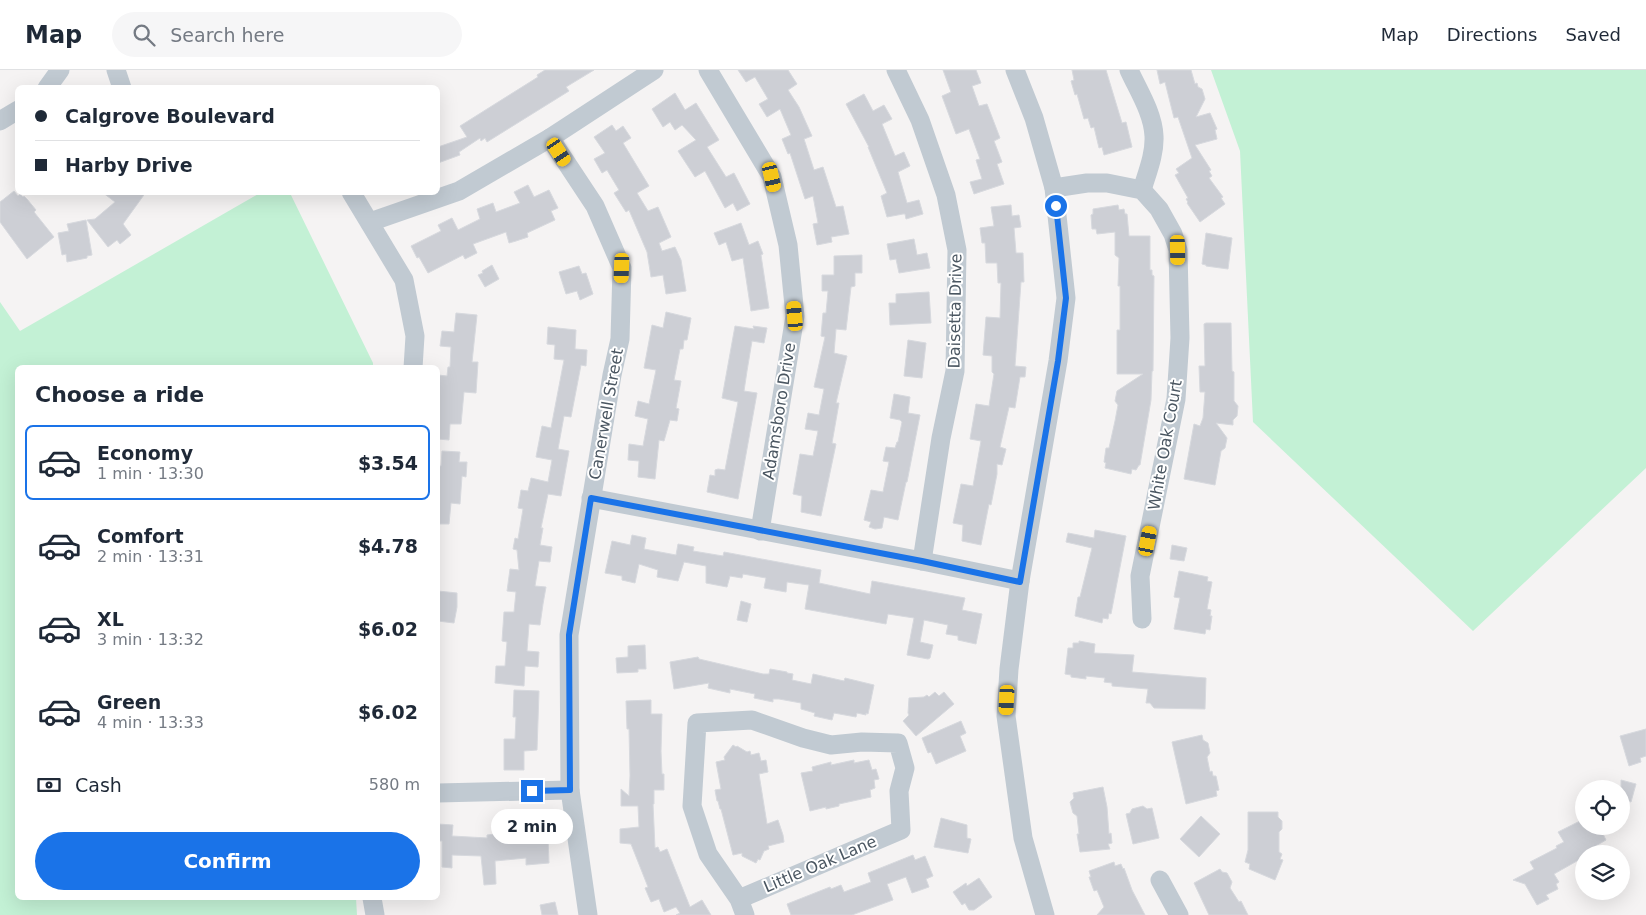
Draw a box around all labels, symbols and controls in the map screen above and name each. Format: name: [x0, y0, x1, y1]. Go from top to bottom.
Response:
search box: [112, 12, 462, 57]
text: Map: [25, 21, 82, 49]
icon: search: [130, 21, 158, 49]
text: Search here: [170, 24, 284, 46]
text: Map: [1381, 24, 1419, 45]
text: Directions: [1447, 24, 1537, 45]
text: Saved: [1565, 24, 1621, 45]
text: Calgrove Boulevard: [65, 105, 275, 127]
car: [544, 135, 573, 169]
text: Harby Drive: [65, 154, 193, 176]
car: [761, 161, 782, 193]
route start: [1045, 195, 1067, 217]
car: [1170, 235, 1185, 265]
car: [613, 253, 630, 283]
street label: Daisetta Drive: [944, 253, 966, 369]
car: [786, 300, 803, 332]
street label: Adamsboro Drive: [759, 341, 799, 481]
street label: Canerwell Street: [585, 347, 627, 481]
street label: White Oak Court: [1144, 378, 1186, 512]
text: Choose a ride: [35, 382, 204, 407]
icon: car: [37, 440, 82, 485]
text: Economy: [97, 442, 193, 464]
text: $3.54: [358, 452, 418, 474]
text: 1 min · 13:30: [97, 464, 204, 483]
icon: car: [37, 523, 82, 568]
text: Comfort: [97, 525, 184, 547]
car: [1137, 525, 1158, 557]
text: $4.78: [358, 535, 418, 557]
text: 2 min · 13:31: [97, 547, 204, 566]
icon: car: [37, 606, 82, 651]
text: XL: [97, 608, 124, 630]
text: $6.02: [358, 618, 418, 640]
text: 3 min · 13:32: [97, 630, 204, 649]
car: [998, 685, 1015, 715]
icon: car: [37, 689, 82, 734]
text: Green: [97, 691, 161, 713]
text: $6.02: [358, 701, 418, 723]
text: 4 min · 13:33: [97, 713, 204, 732]
icon: cash: [35, 771, 63, 799]
text: Cash: [75, 774, 122, 796]
text: 580 m: [369, 775, 420, 794]
route end: [521, 780, 543, 802]
map controls: [1575, 780, 1630, 900]
button: locate: [1575, 780, 1630, 835]
callout: 2 min: [491, 808, 573, 844]
text: 2 min: [507, 817, 557, 836]
button: Confirm: [35, 832, 420, 890]
street label: Little Oak Lane: [761, 832, 879, 896]
button: layers: [1575, 845, 1630, 900]

